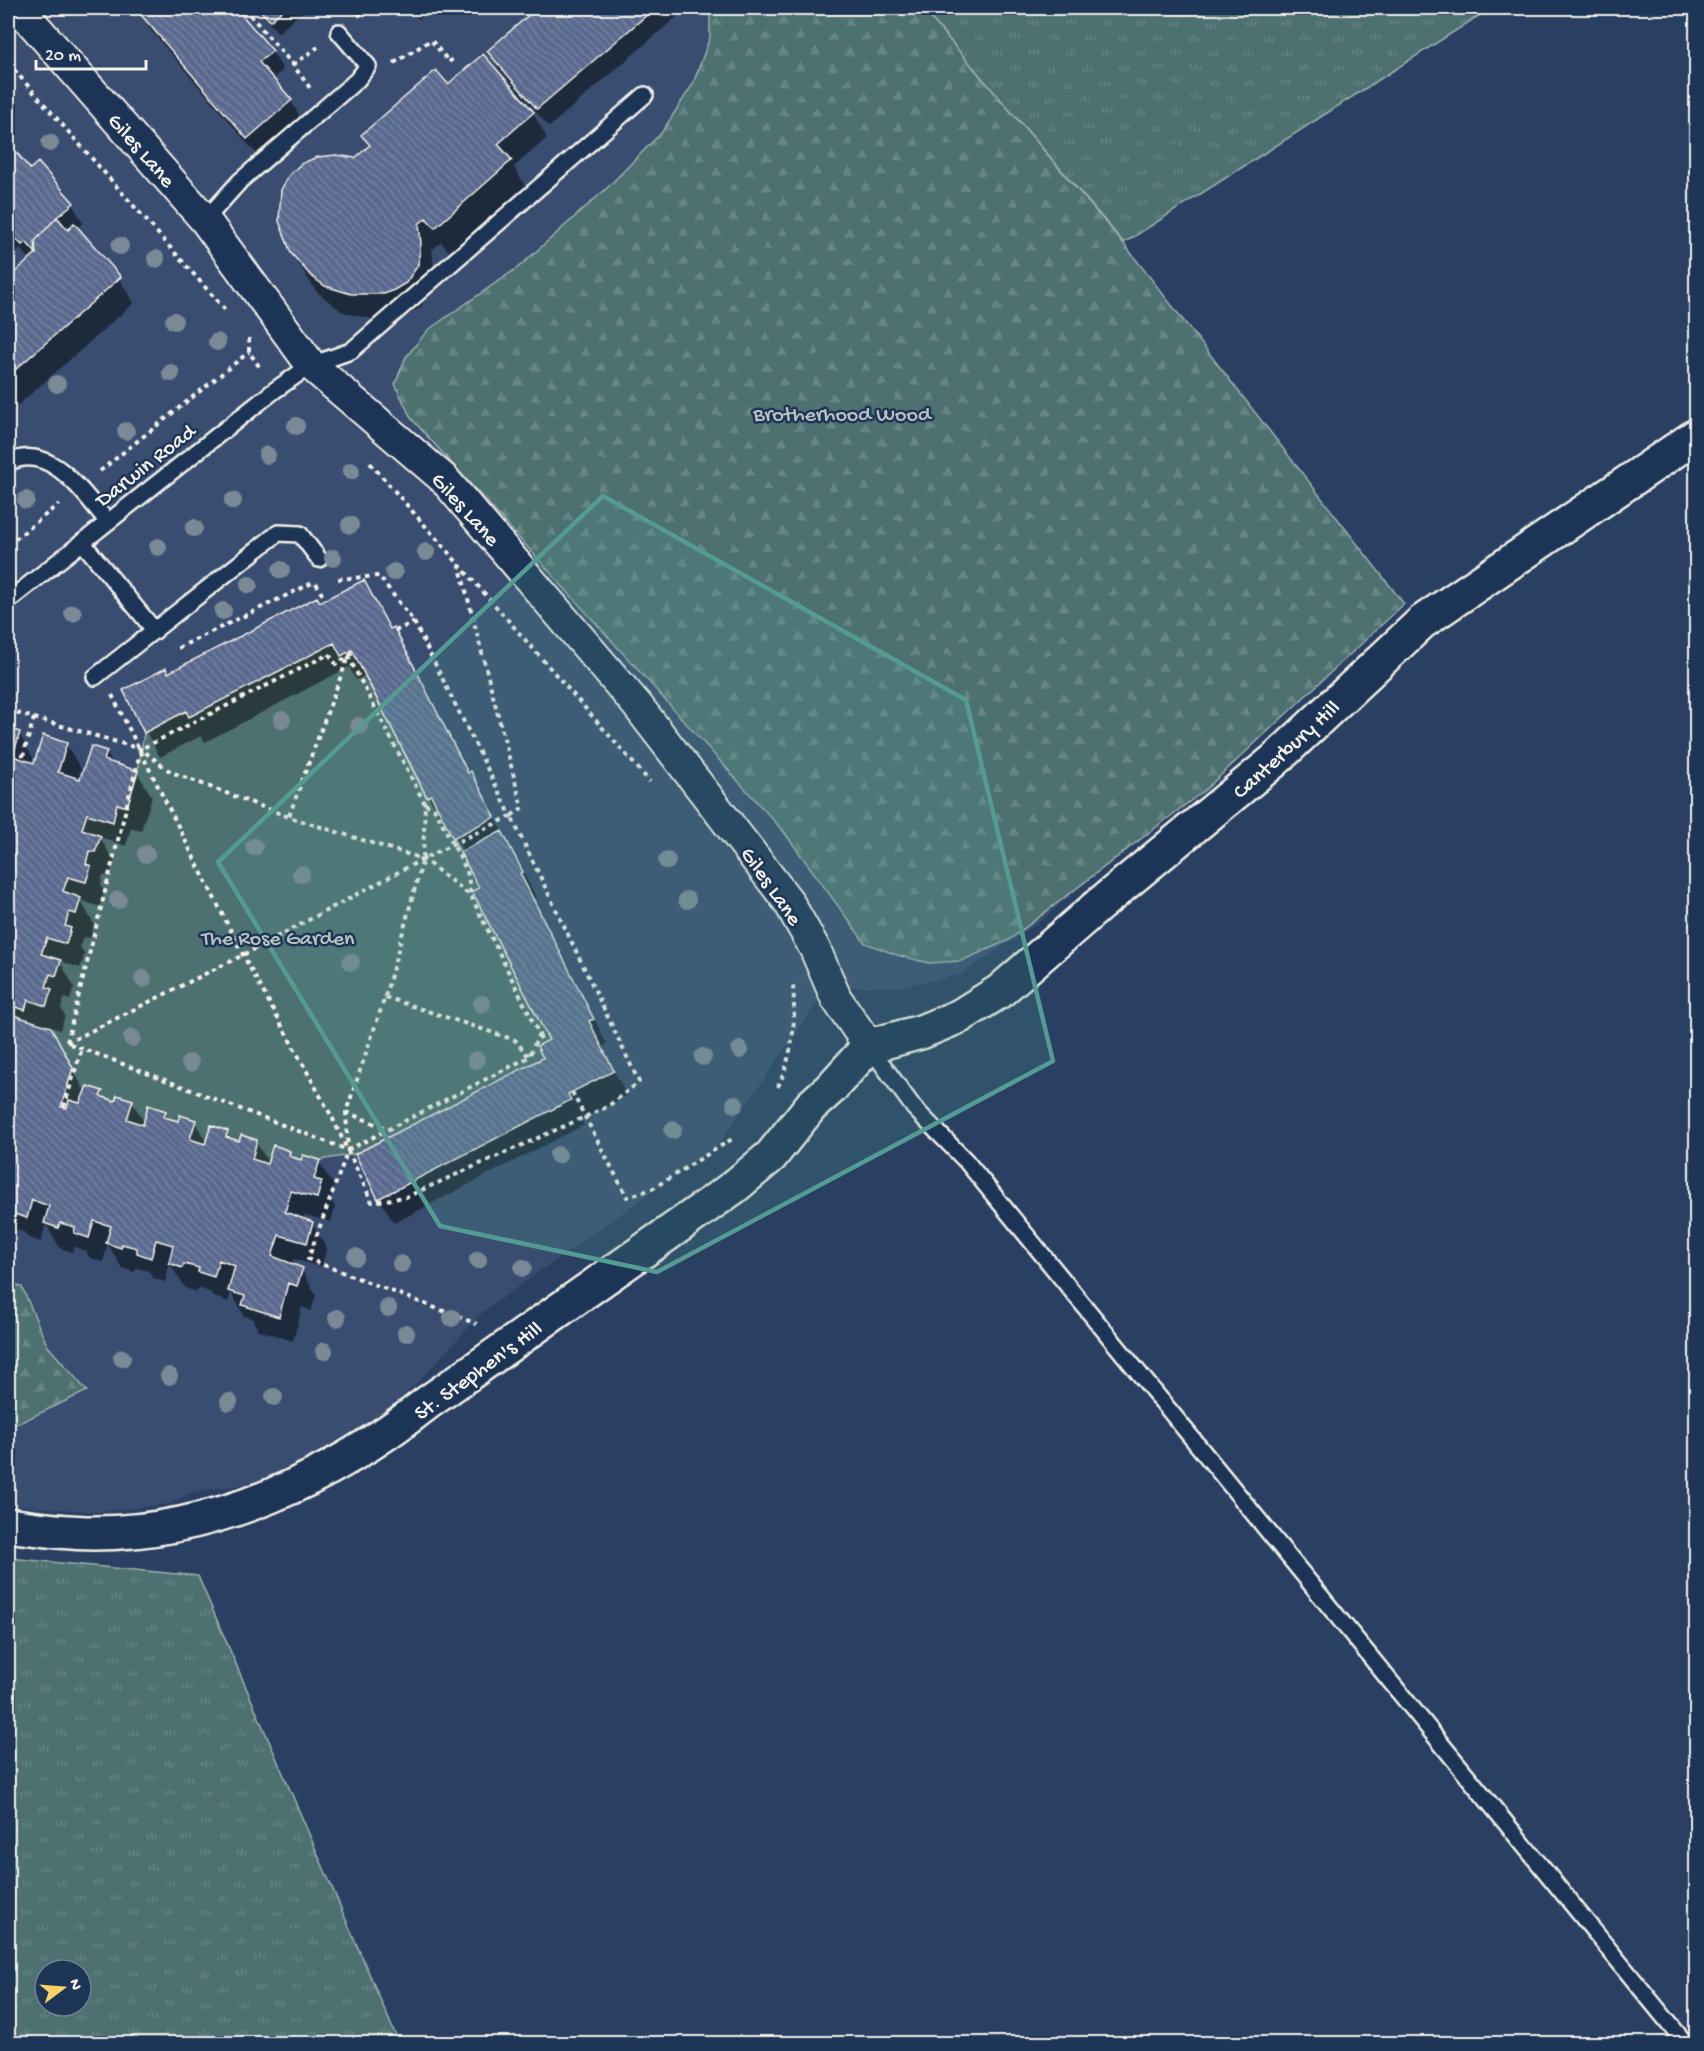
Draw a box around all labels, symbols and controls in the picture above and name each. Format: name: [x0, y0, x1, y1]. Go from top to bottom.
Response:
scale bar: [36, 33, 146, 71]
text: 20 m: [45, 46, 81, 67]
street label: Giles Lane: [101, 109, 180, 195]
park label: Brotherhood Wood: [752, 403, 933, 429]
street label: Darwin Road: [90, 419, 203, 516]
street label: Giles Lane: [424, 468, 504, 553]
street label: Canterbury Hill: [1229, 696, 1347, 806]
street label: Giles Lane: [733, 843, 807, 932]
park label: The Rose Garden: [199, 927, 355, 953]
street label: St. Stephen's Hill: [410, 1317, 549, 1427]
north arrow: [33, 1958, 93, 2018]
text: N: [63, 1977, 85, 1993]

